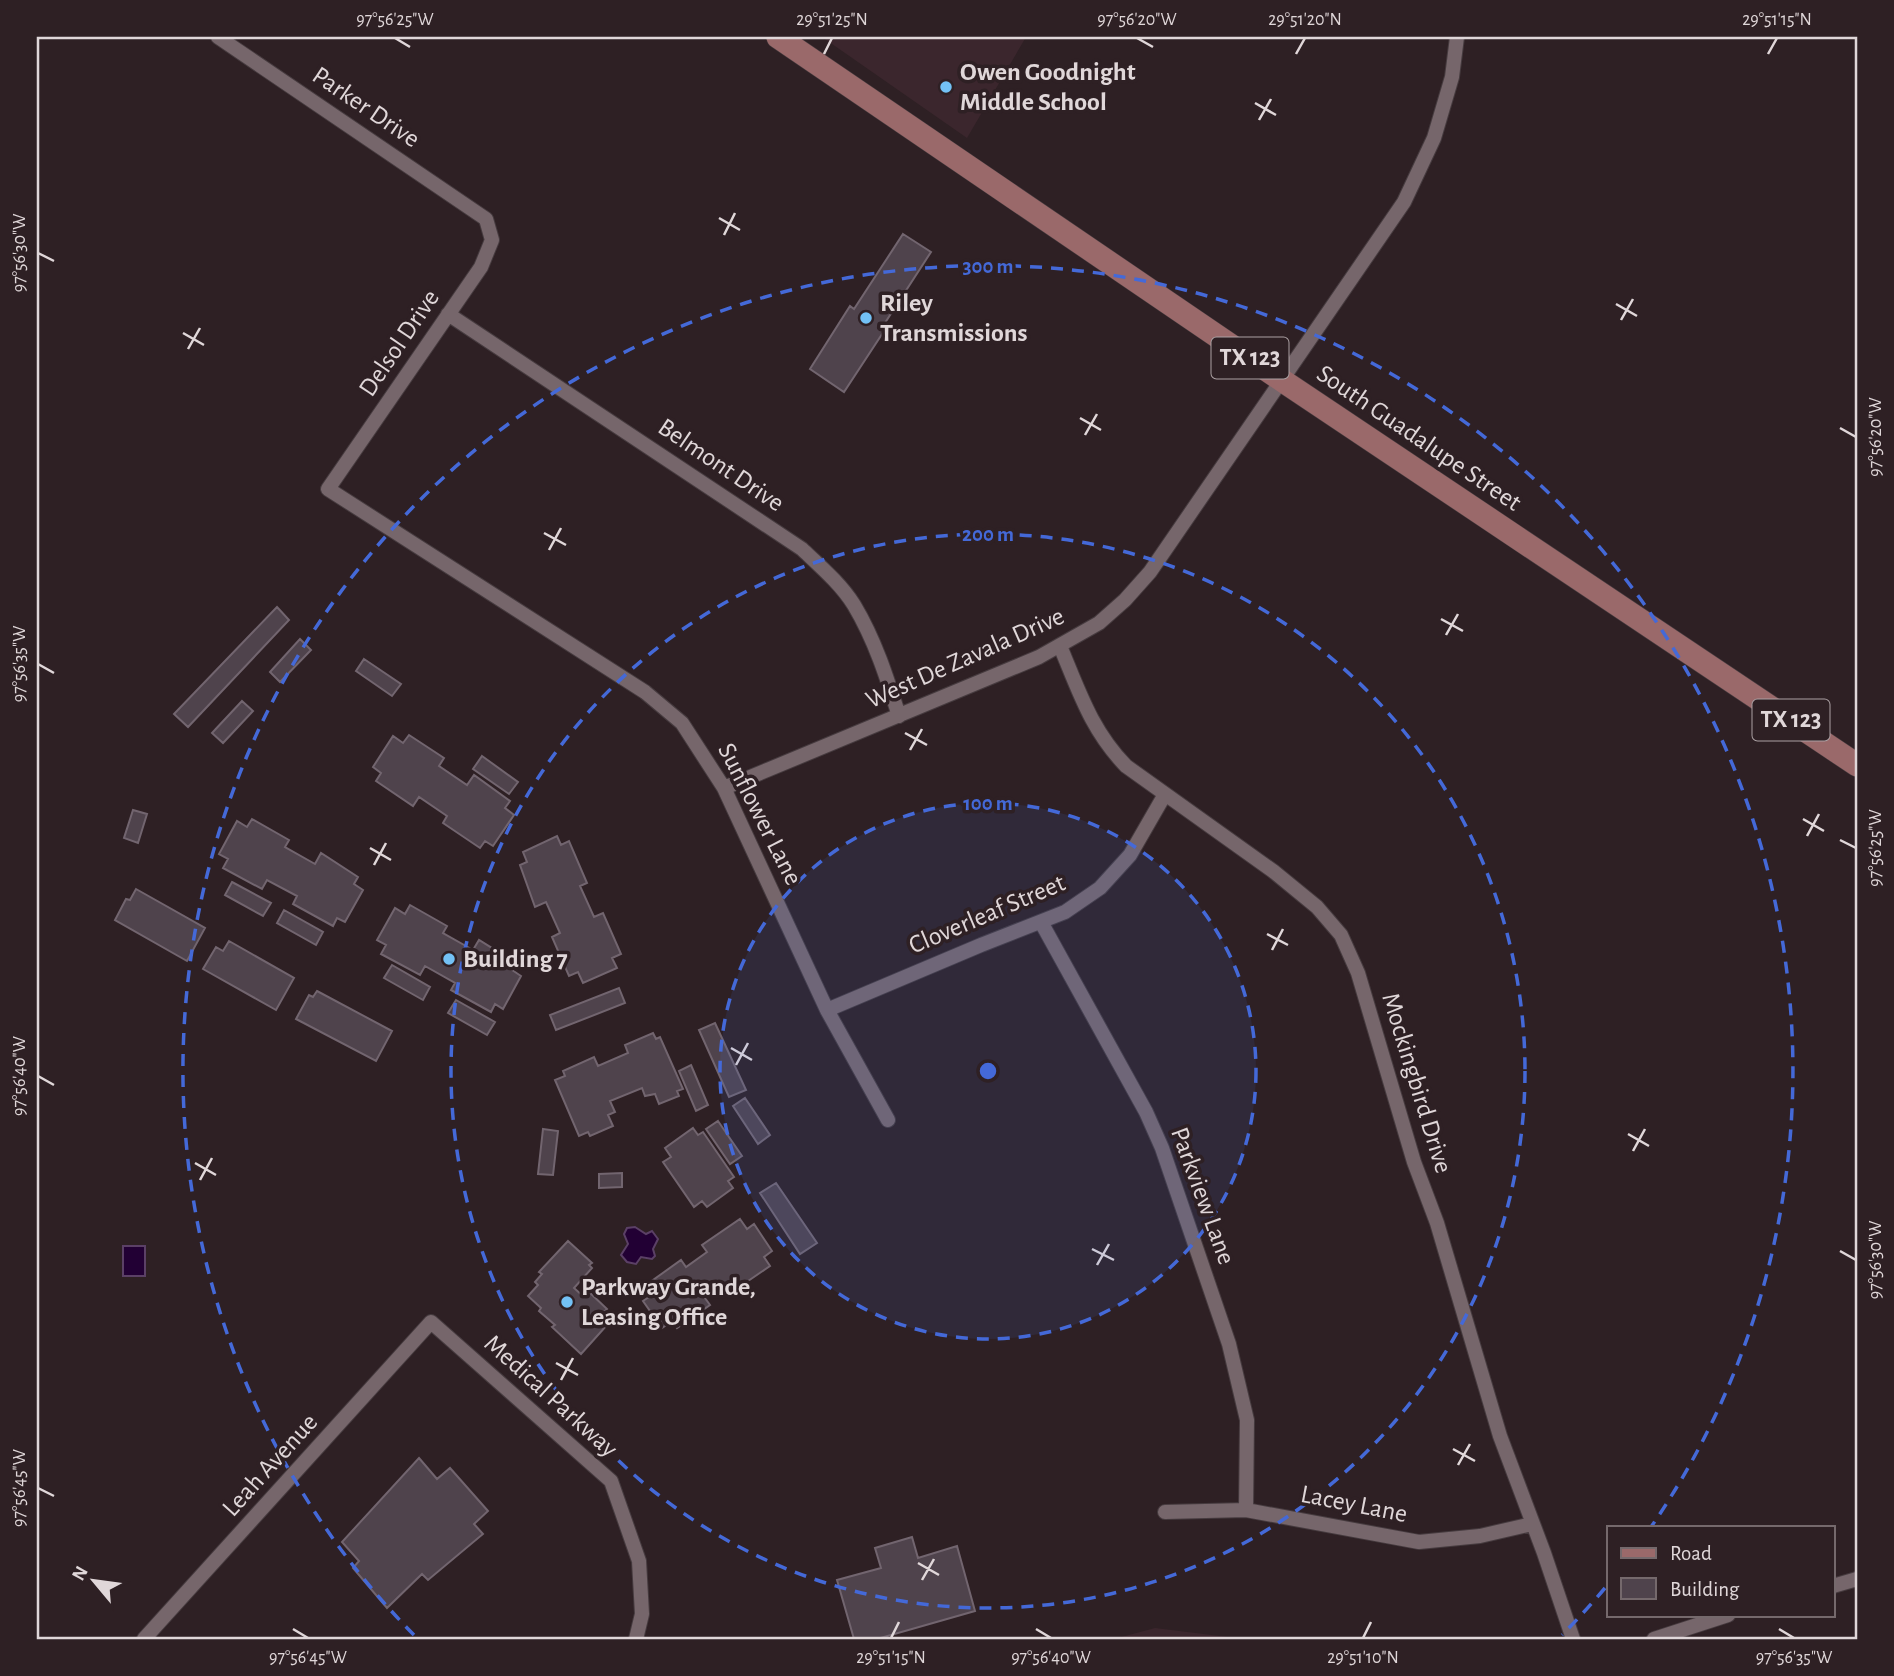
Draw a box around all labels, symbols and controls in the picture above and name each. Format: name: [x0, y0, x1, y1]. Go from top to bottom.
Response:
text: 97°56'25"W: [356, 11, 434, 29]
text: 29°51'25"N: [796, 11, 868, 29]
text: 97°56'20"W: [1097, 11, 1177, 29]
text: 29°51'20"N: [1268, 11, 1342, 29]
text: 29°51'15"N: [1742, 11, 1812, 29]
place label: Owen Goodnight Middle School: [960, 59, 1136, 115]
street label: Parker Drive: [308, 62, 424, 152]
marker: Owen Goodnight Middle School: [938, 79, 954, 95]
text: 97°56'30"W: [11, 214, 29, 292]
text: 300 m: [962, 256, 1014, 277]
street label: Delsol Drive: [354, 285, 444, 401]
place label: Riley Transmissions: [880, 290, 1027, 346]
marker: Riley Transmissions: [858, 310, 874, 326]
road number: TX 123: [1212, 338, 1288, 379]
street label: South Guadalupe Street: [1312, 360, 1526, 516]
text: 97°56'20"W: [1867, 397, 1885, 477]
street label: Belmont Drive: [653, 414, 789, 516]
text: 200 m: [962, 524, 1014, 545]
street label: West De Zavala Drive: [862, 603, 1068, 713]
text: 97°56'35"W: [11, 626, 29, 702]
road number: TX 123: [1752, 700, 1830, 740]
street label: Sunflower Lane: [713, 739, 807, 889]
text: 100 m: [963, 793, 1013, 814]
text: 97°56'25"W: [1867, 809, 1885, 887]
street label: Cloverleaf Street: [905, 869, 1069, 959]
place label: Building 7: [463, 946, 568, 972]
marker: Building 7: [441, 951, 457, 967]
street label: Mockingbird Drive: [1377, 990, 1457, 1176]
text: 97°56'40"W: [11, 1036, 29, 1116]
centre of rings: [976, 1059, 1000, 1083]
street label: Parkview Lane: [1166, 1124, 1240, 1268]
text: 97°56'30"W: [1867, 1221, 1885, 1299]
place label: Parkway Grande, Leasing Office: [581, 1274, 756, 1330]
marker: Parkway Grande, Leasing Office: [559, 1294, 575, 1310]
street label: Medical Parkway: [480, 1330, 622, 1462]
street label: Leah Avenue: [217, 1409, 323, 1521]
text: 97°56'45"W: [11, 1449, 29, 1527]
street label: Lacey Lane: [1298, 1481, 1410, 1527]
legend: [1607, 1526, 1834, 1616]
text: Road: [1670, 1543, 1712, 1564]
north arrow: [60, 1546, 130, 1616]
text: N: [69, 1563, 92, 1584]
text: Building: [1670, 1579, 1740, 1600]
text: 97°56'45"W: [269, 1649, 347, 1667]
text: 29°51'15"N: [856, 1649, 926, 1667]
text: 97°56'40"W: [1011, 1649, 1091, 1667]
text: 29°51'10"N: [1327, 1649, 1399, 1667]
text: 97°56'35"W: [1756, 1649, 1832, 1667]

